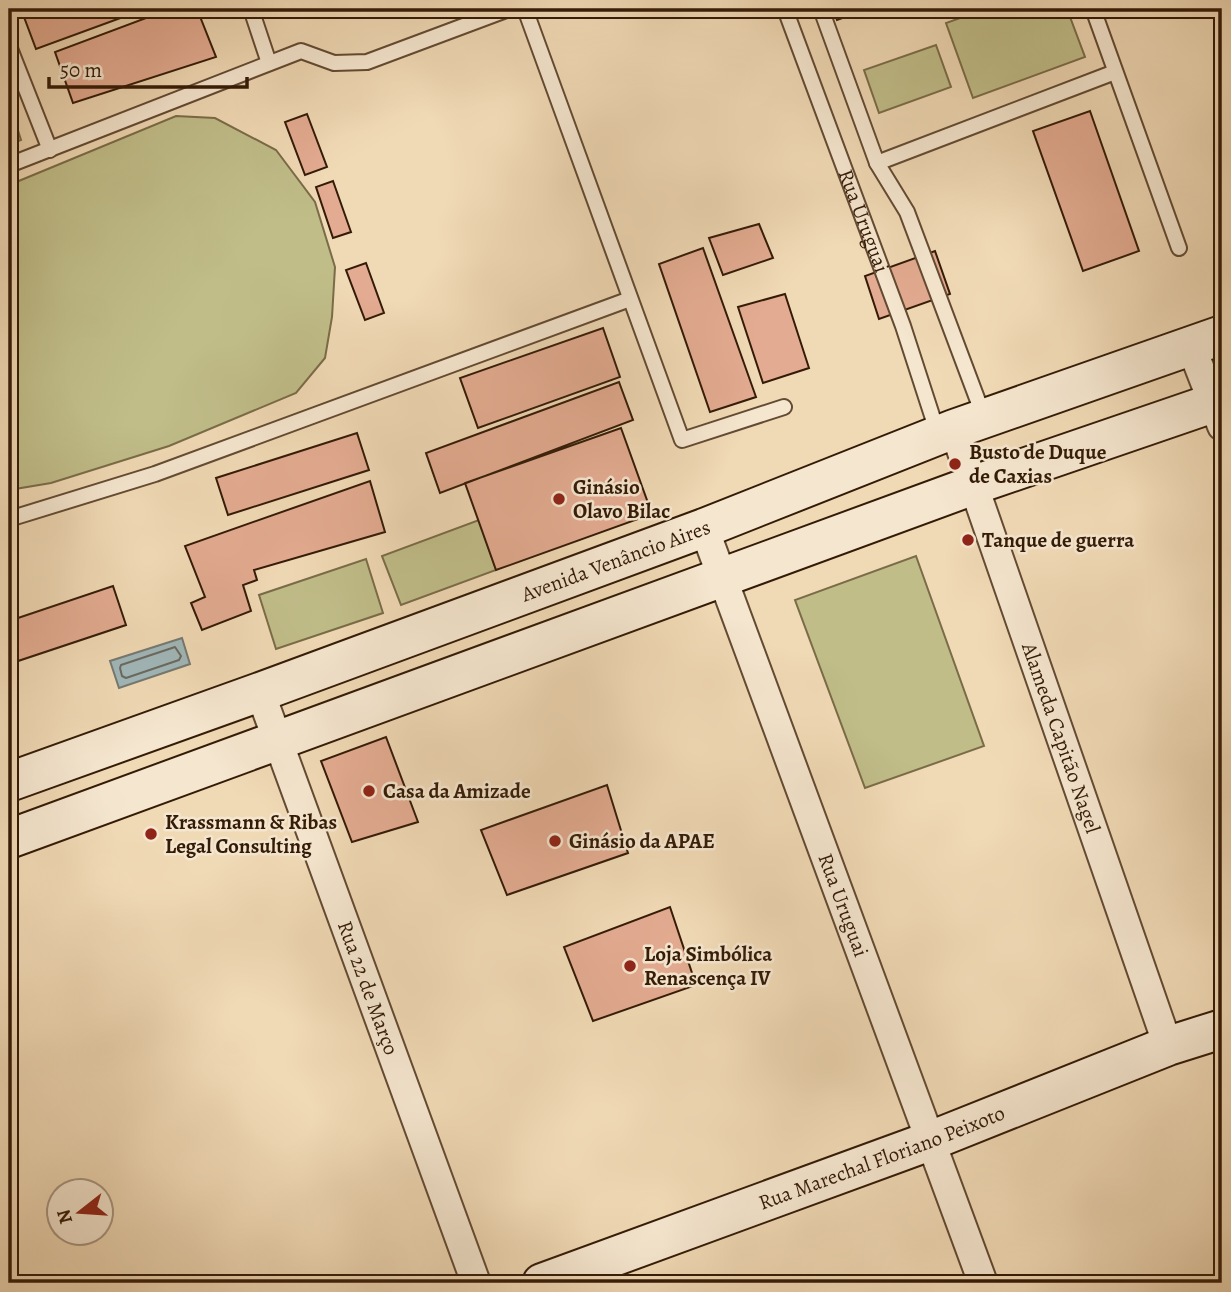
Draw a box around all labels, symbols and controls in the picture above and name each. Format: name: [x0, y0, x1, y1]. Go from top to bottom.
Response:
scale bar: [49, 46, 247, 90]
text: 50 m: [60, 56, 102, 84]
street label: Rua Uruguai: [832, 165, 896, 277]
place label: Busto de Duque de Caxias: [969, 438, 1107, 490]
marker: Busto de Duque de Caxias: [947, 456, 963, 472]
place label: Ginásio Olavo Bilac: [573, 473, 670, 525]
marker: Ginásio Olavo Bilac: [551, 491, 567, 507]
street label: Avenida Venâncio Aires: [516, 513, 715, 609]
place label: Tanque de guerra: [982, 526, 1135, 554]
marker: Tanque de guerra: [960, 532, 976, 548]
street label: Alameda Capitão Nagel: [1015, 638, 1107, 837]
place label: Casa da Amizade: [383, 777, 531, 805]
marker: Casa da Amizade: [361, 783, 377, 799]
place label: Krassmann & Ribas Legal Consulting: [165, 808, 337, 860]
marker: Krassmann & Ribas Legal Consulting: [143, 826, 159, 842]
place label: Ginásio da APAE: [569, 827, 715, 855]
marker: Ginásio da APAE: [547, 833, 563, 849]
street label: Rua Uruguai: [811, 849, 875, 961]
street label: Rua 22 de Março: [331, 917, 405, 1059]
place label: Loja Simbólica Renascença IV: [644, 940, 773, 992]
marker: Loja Simbólica Renascença IV: [622, 958, 638, 974]
street label: Rua Marechal Floriano Peixoto: [755, 1099, 1009, 1217]
north arrow: [46, 1176, 116, 1246]
text: N: [50, 1206, 79, 1227]

